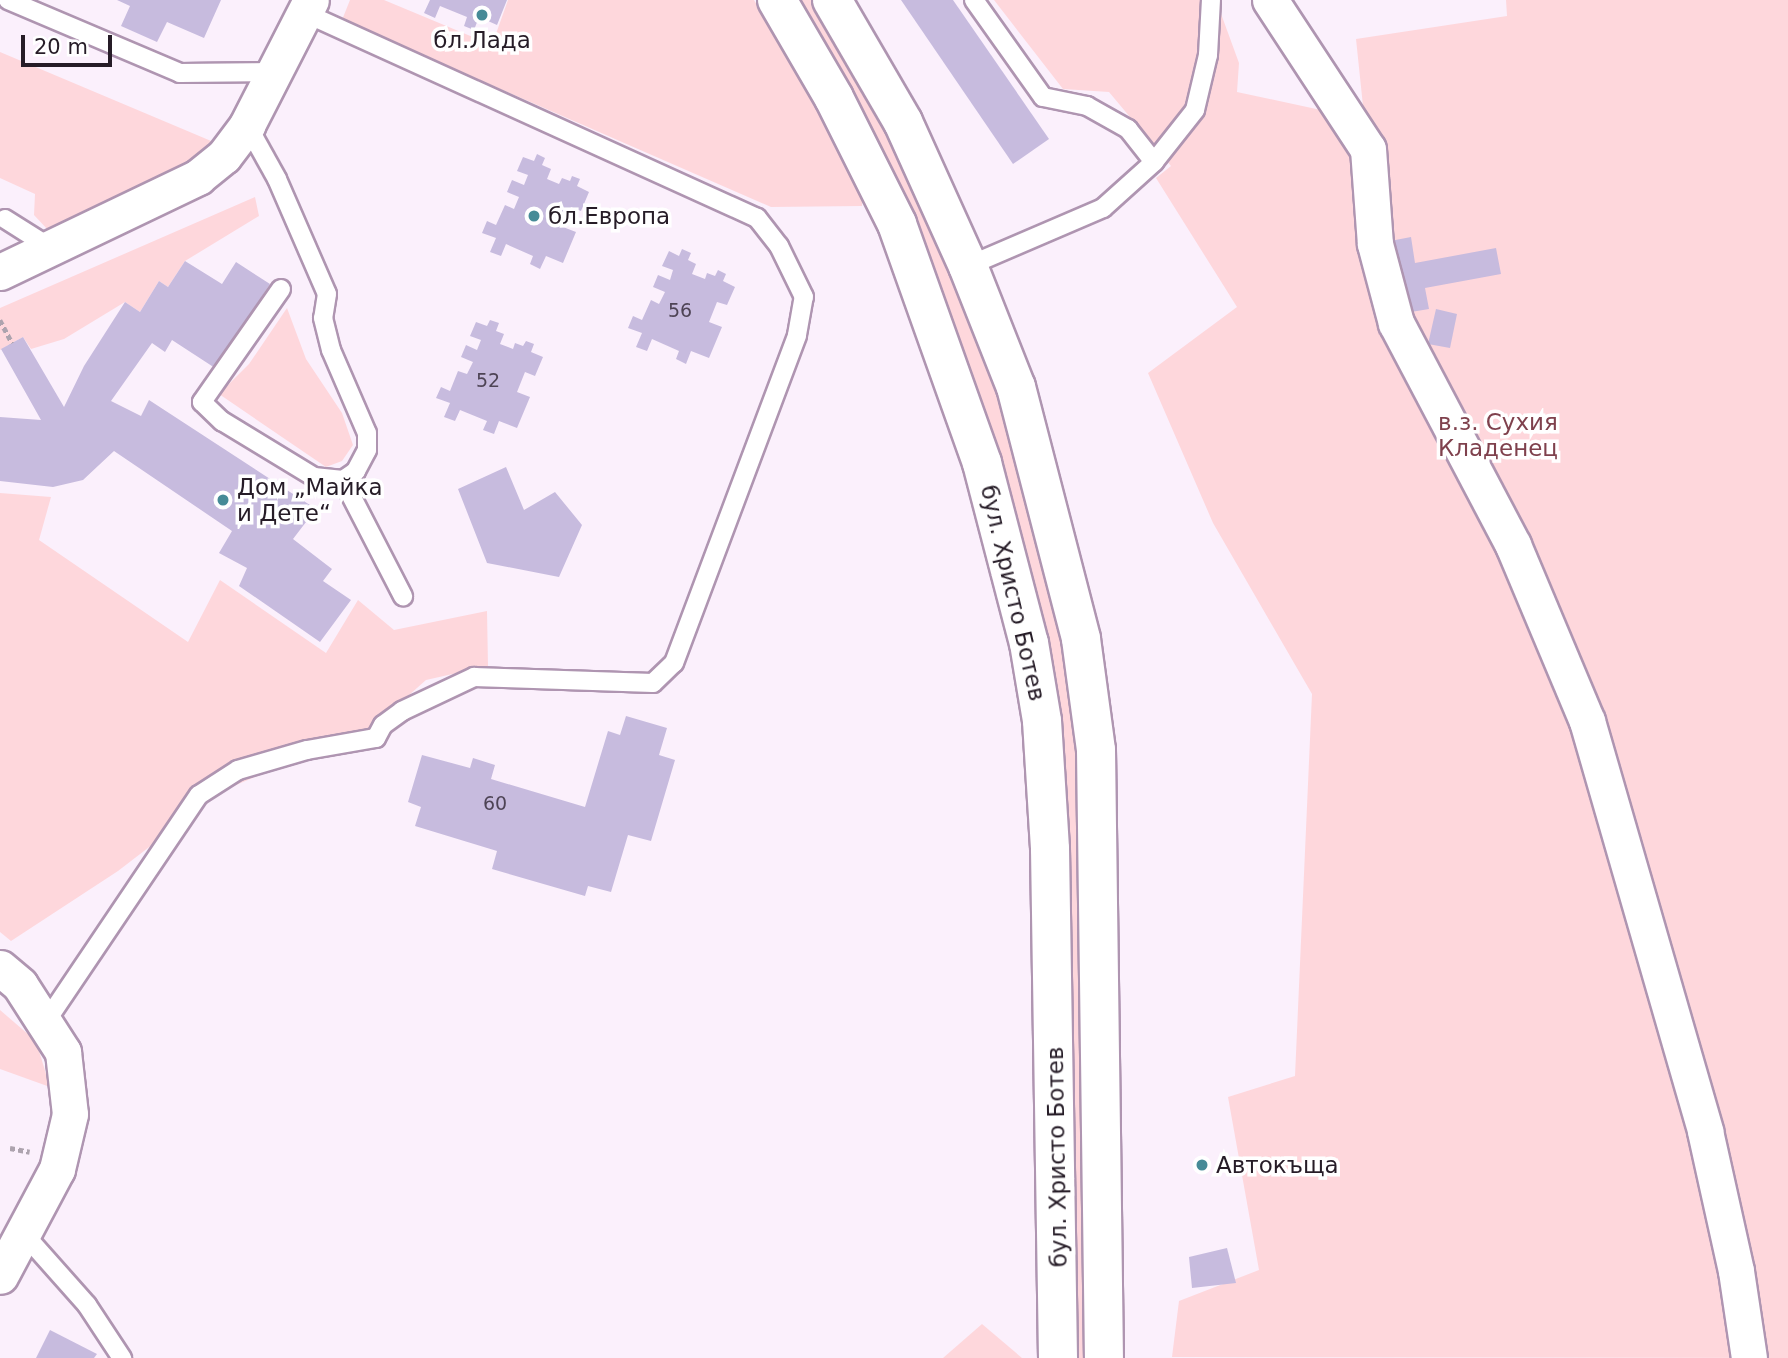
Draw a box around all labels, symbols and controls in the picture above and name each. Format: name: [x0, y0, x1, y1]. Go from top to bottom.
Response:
marker: бл.Лада: [474, 7, 490, 23]
scale bar: [24, 21, 116, 65]
place label: бл.Лада: [433, 26, 531, 54]
text: 20 m: [34, 35, 88, 59]
place label: бл.Европа: [548, 202, 670, 230]
marker: бл.Европа: [526, 208, 542, 224]
house number: 56: [668, 300, 692, 322]
house number: 52: [476, 370, 500, 392]
park label: в.з. Сухия Кладенец: [1438, 408, 1558, 462]
place label: Дом „Майка и Дете“: [237, 473, 382, 527]
street label: бул. Христо Ботев: [975, 482, 1051, 704]
marker: Дом „Майка и Дете“: [215, 492, 231, 508]
house number: 60: [483, 793, 507, 815]
street label: бул. Христо Ботев: [1041, 1046, 1073, 1268]
place label: Автокъща: [1216, 1151, 1339, 1179]
marker: Автокъща: [1194, 1157, 1210, 1173]

